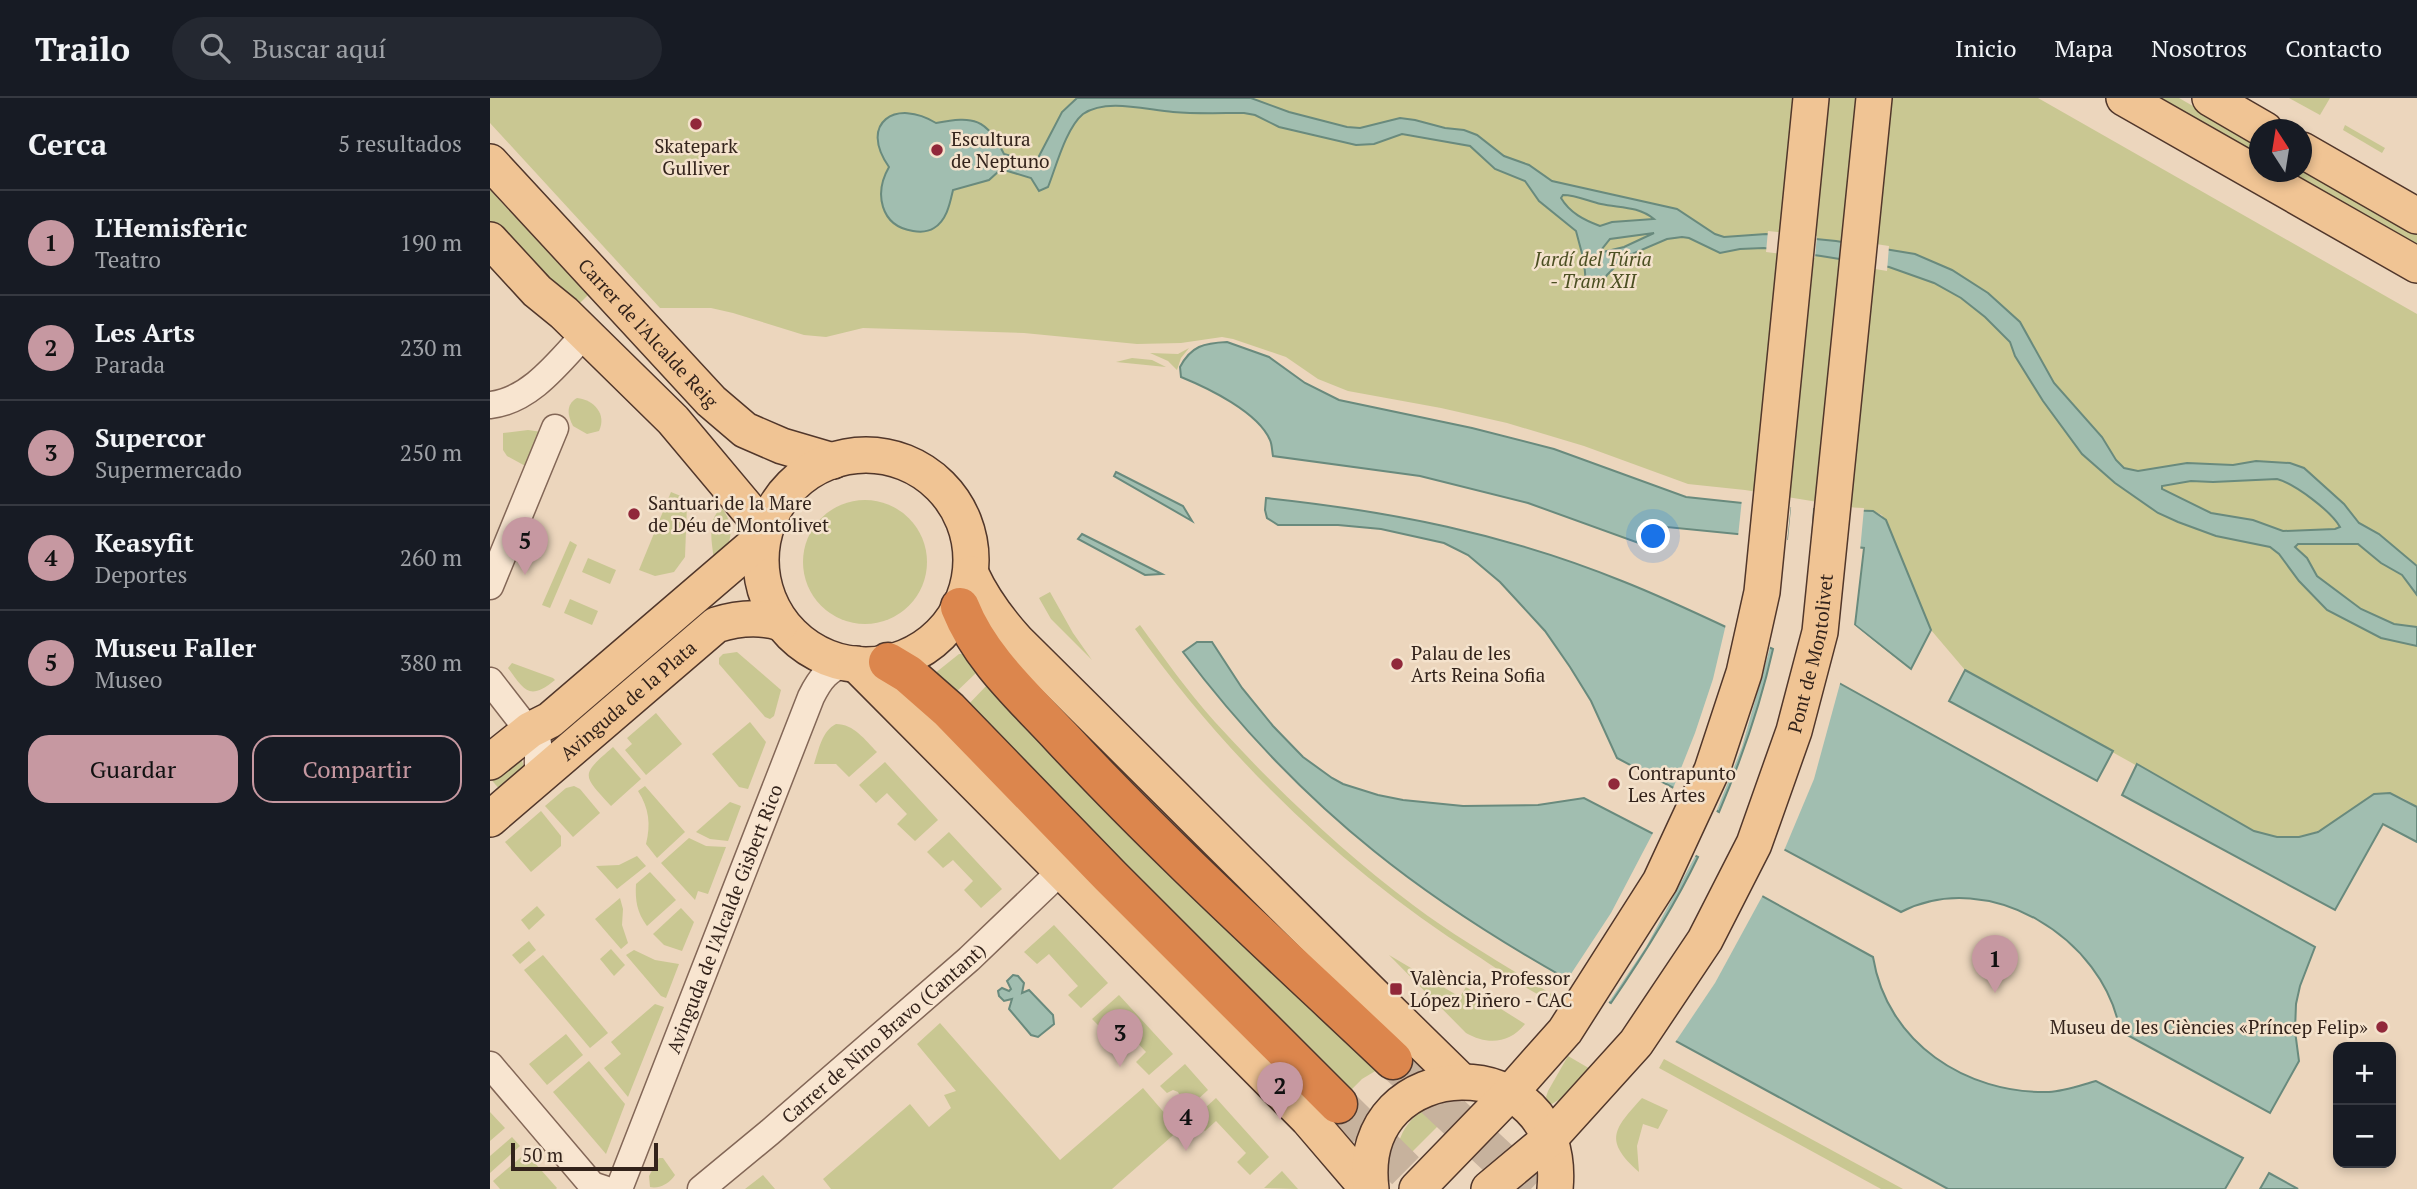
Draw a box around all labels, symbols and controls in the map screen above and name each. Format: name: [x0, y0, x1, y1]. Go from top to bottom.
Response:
search box: [172, 17, 662, 80]
text: Trailo: [35, 27, 130, 70]
icon: search: [196, 29, 234, 67]
text: Buscar aquí: [252, 31, 386, 65]
text: Inicio: [1955, 32, 2017, 64]
text: Mapa: [2055, 32, 2113, 64]
text: Nosotros: [2151, 32, 2247, 64]
text: Contacto: [2285, 32, 2382, 64]
marker: Skatepark Gulliver: [688, 116, 704, 132]
north arrow: [2249, 119, 2312, 182]
text: Cerca: [28, 124, 107, 164]
place label: Escultura de Neptuno: [951, 126, 1049, 173]
text: 5 resultados: [338, 128, 462, 159]
place label: Skatepark Gulliver: [654, 133, 738, 180]
marker: Escultura de Neptuno: [929, 142, 945, 158]
text: L'Hemisfèric: [95, 210, 247, 244]
text: 1: [45, 227, 58, 258]
text: 190 m: [400, 227, 462, 258]
text: Teatro: [95, 244, 161, 275]
park label: Jardí del Túria - Tram XII: [1533, 246, 1652, 293]
street label: Carrer de l'Alcalde Reig: [573, 253, 725, 414]
text: Les Arts: [95, 315, 195, 349]
text: 2: [45, 332, 58, 363]
text: 230 m: [400, 332, 462, 363]
text: Parada: [95, 349, 165, 380]
text: Supercor: [95, 420, 206, 454]
text: 3: [45, 437, 58, 468]
text: 250 m: [400, 437, 462, 468]
text: Supermercado: [95, 454, 242, 485]
place label: Santuari de la Mare de Déu de Montolivet: [648, 490, 829, 537]
marker: Santuari de la Mare de Déu de Montolivet: [626, 506, 642, 522]
pin: 5: [502, 517, 548, 575]
your location: [1636, 519, 1670, 553]
text: Keasyfit: [95, 525, 194, 559]
text: 4: [45, 542, 58, 573]
text: 260 m: [400, 542, 462, 573]
text: Deportes: [95, 559, 187, 590]
street label: Pont de Montolivet: [1781, 572, 1838, 735]
text: Museu Faller: [95, 630, 256, 664]
street label: Avinguda de la Plata: [554, 634, 701, 766]
place label: Palau de les Arts Reina Sofia: [1411, 640, 1546, 687]
text: 5: [45, 647, 58, 678]
text: 380 m: [400, 647, 462, 678]
marker: Palau de les Arts Reina Sofia: [1389, 656, 1405, 672]
text: Museo: [95, 664, 162, 695]
button: Guardar: [28, 735, 238, 803]
button: Compartir: [252, 735, 462, 803]
place label: Contrapunto Les Artes: [1628, 760, 1736, 807]
marker: Contrapunto Les Artes: [1606, 776, 1622, 792]
street label: Avinguda de l'Alcalde Gisbert Rico: [660, 781, 788, 1057]
pin: 1: [1972, 935, 2018, 993]
street label: Carrer de Nino Bravo (Cantant): [776, 937, 991, 1129]
place label: València, Professor López Piñero - CAC: [1410, 965, 1572, 1012]
marker: València, Professor López Piñero - CAC: [1388, 981, 1404, 997]
pin: 3: [1097, 1009, 1143, 1067]
place label: Museu de les Ciències «Príncep Felip»: [2050, 1014, 2368, 1039]
marker: Museu de les Ciències «Príncep Felip»: [2374, 1019, 2390, 1035]
map controls: [2333, 1042, 2396, 1168]
button: +: [2333, 1042, 2396, 1105]
pin: 2: [1257, 1062, 1303, 1120]
pin: 4: [1163, 1093, 1209, 1151]
button: −: [2333, 1105, 2396, 1168]
scale bar: [511, 1140, 658, 1172]
text: 50 m: [522, 1142, 563, 1167]

